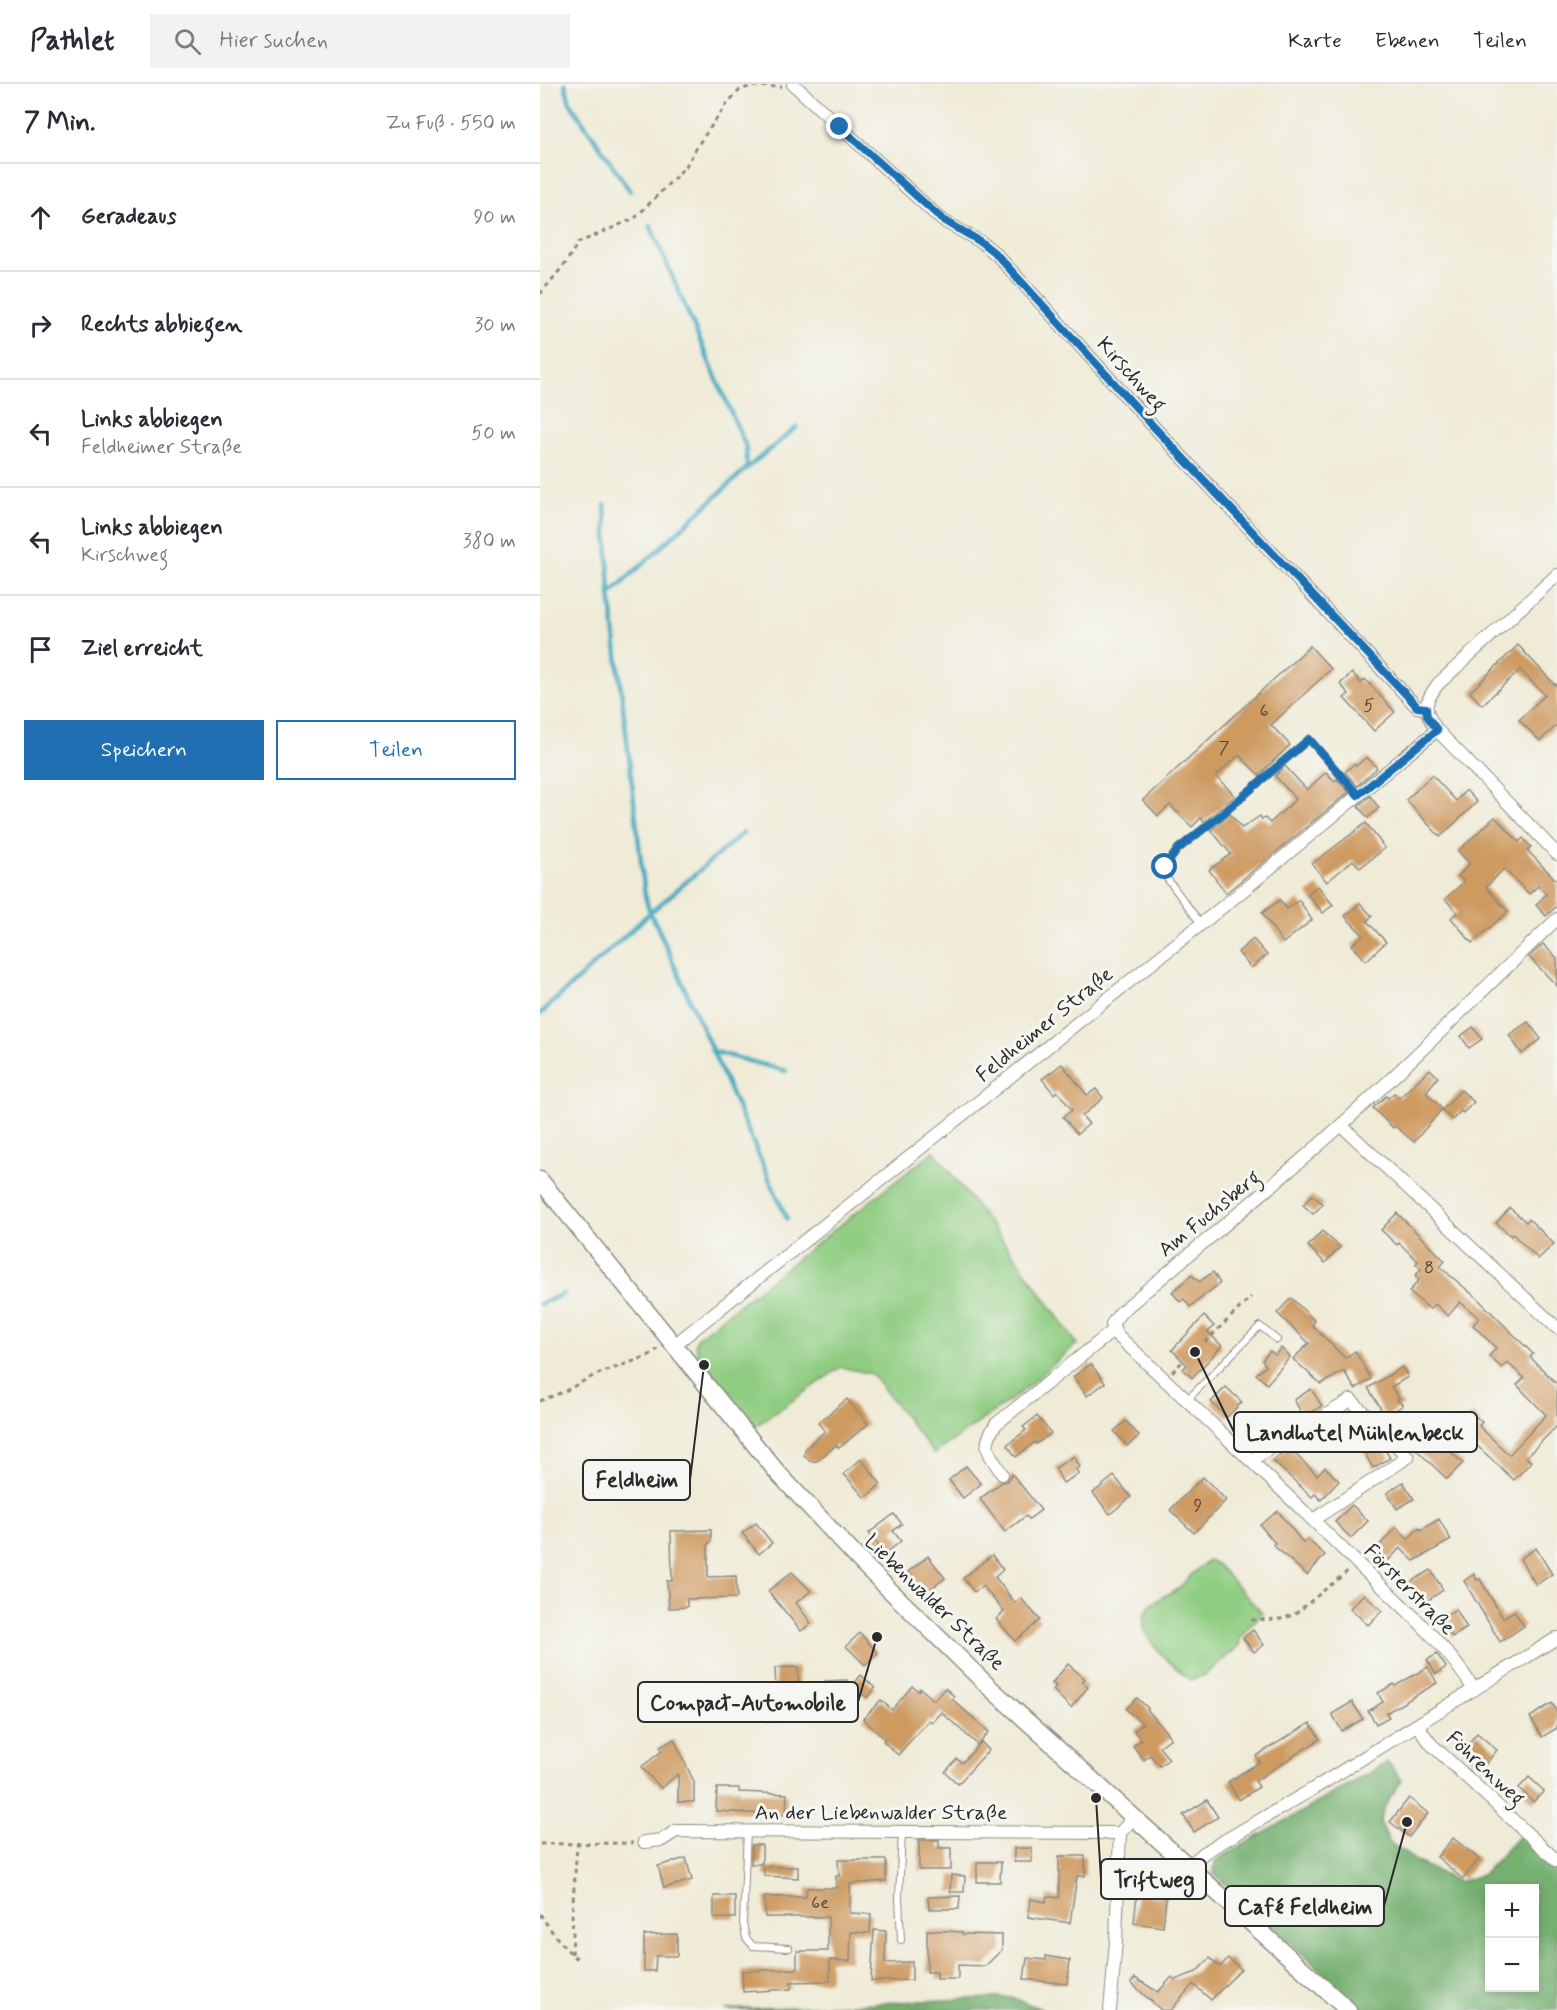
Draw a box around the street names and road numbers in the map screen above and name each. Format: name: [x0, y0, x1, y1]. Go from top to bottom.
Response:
street label: Kirschweg: [1089, 331, 1172, 419]
street label: Feldheimer Straße: [970, 961, 1119, 1089]
street label: Am Fuchsberg: [1153, 1164, 1268, 1265]
street label: Liebenwalder Straße: [858, 1528, 1011, 1677]
street label: Försterstraße: [1357, 1538, 1461, 1642]
street label: Föhrenweg: [1438, 1725, 1531, 1814]
street label: An der Liebenwalder Straße: [755, 1799, 1007, 1827]

